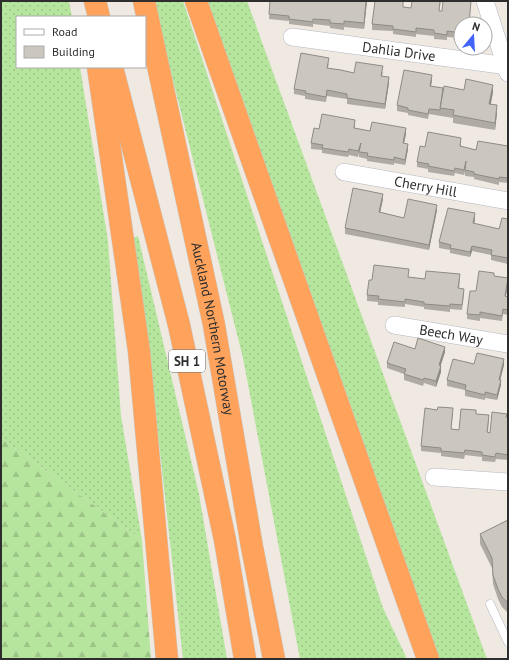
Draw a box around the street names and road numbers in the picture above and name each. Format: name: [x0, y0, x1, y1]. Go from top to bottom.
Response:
street label: Dahlia Drive: [361, 38, 437, 65]
street label: Cherry Hill: [393, 172, 459, 201]
street label: Auckland Northern Motorway: [187, 241, 238, 417]
street label: Beech Way: [418, 320, 485, 349]
road number: SH 1: [169, 350, 205, 372]

